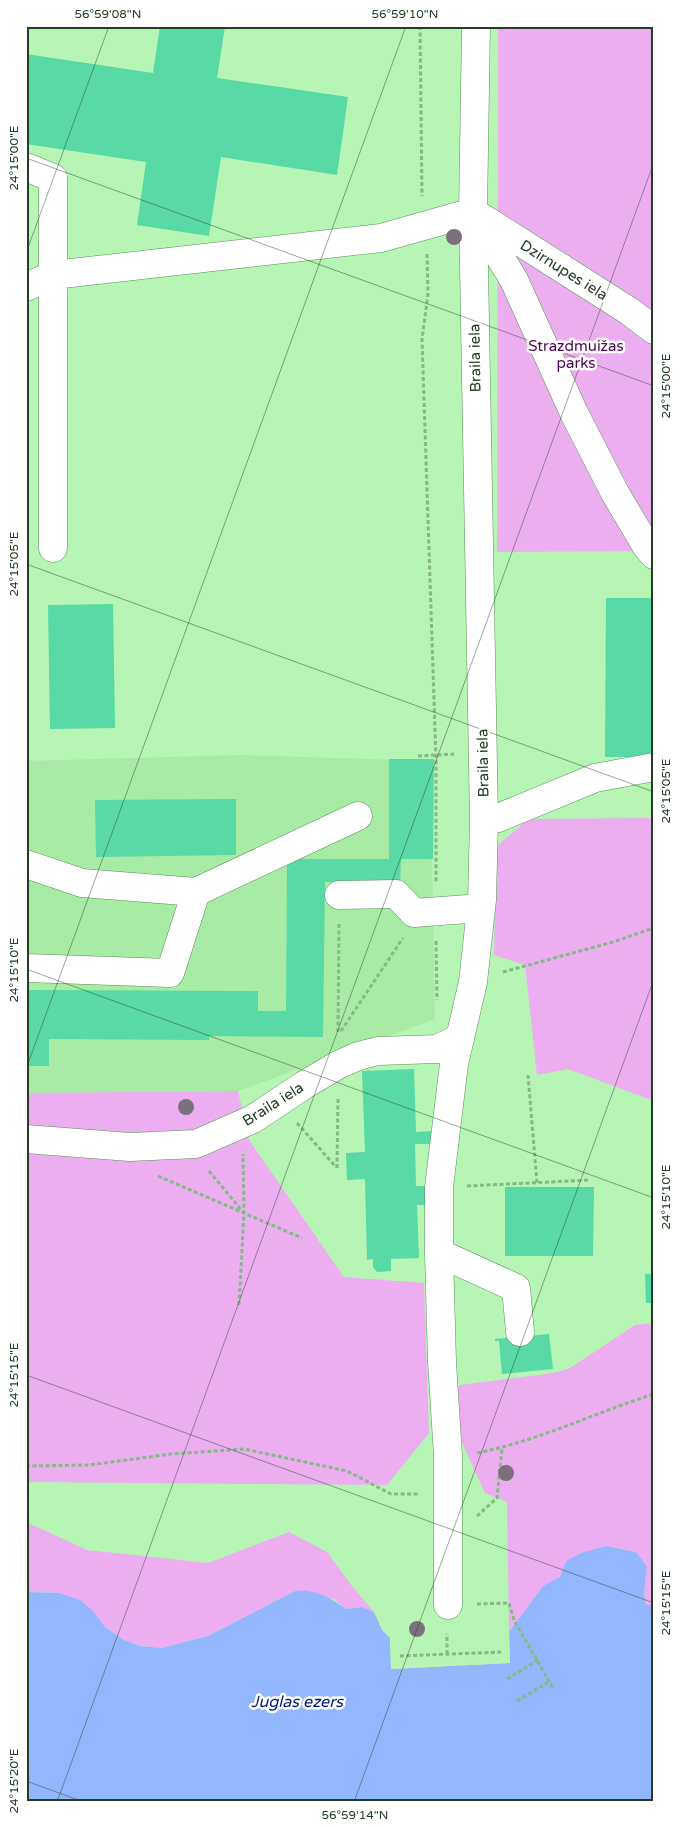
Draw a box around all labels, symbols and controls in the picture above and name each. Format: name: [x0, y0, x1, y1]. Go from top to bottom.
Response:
text: 56°59'08"N: [75, 7, 141, 21]
text: 56°59'10"N: [372, 7, 438, 21]
text: 24°15'00"E: [7, 125, 21, 191]
street label: Dzirnupes iela: [517, 236, 611, 304]
street label: Braila iela: [465, 324, 485, 392]
park label: Strazdmuižas parks: [528, 337, 624, 372]
text: 24°15'00"E: [659, 353, 673, 419]
text: 24°15'05"E: [7, 531, 21, 597]
street label: Braila iela: [473, 729, 493, 797]
text: 24°15'05"E: [659, 758, 673, 824]
text: 24°15'10"E: [7, 937, 21, 1003]
street label: Braila iela: [239, 1078, 307, 1130]
text: 24°15'10"E: [659, 1164, 673, 1230]
text: 24°15'15"E: [7, 1342, 21, 1408]
text: 24°15'15"E: [659, 1570, 673, 1636]
water label: Juglas ezers: [251, 1692, 344, 1712]
text: 24°15'20"E: [7, 1748, 21, 1814]
text: 56°59'14"N: [322, 1808, 388, 1822]

